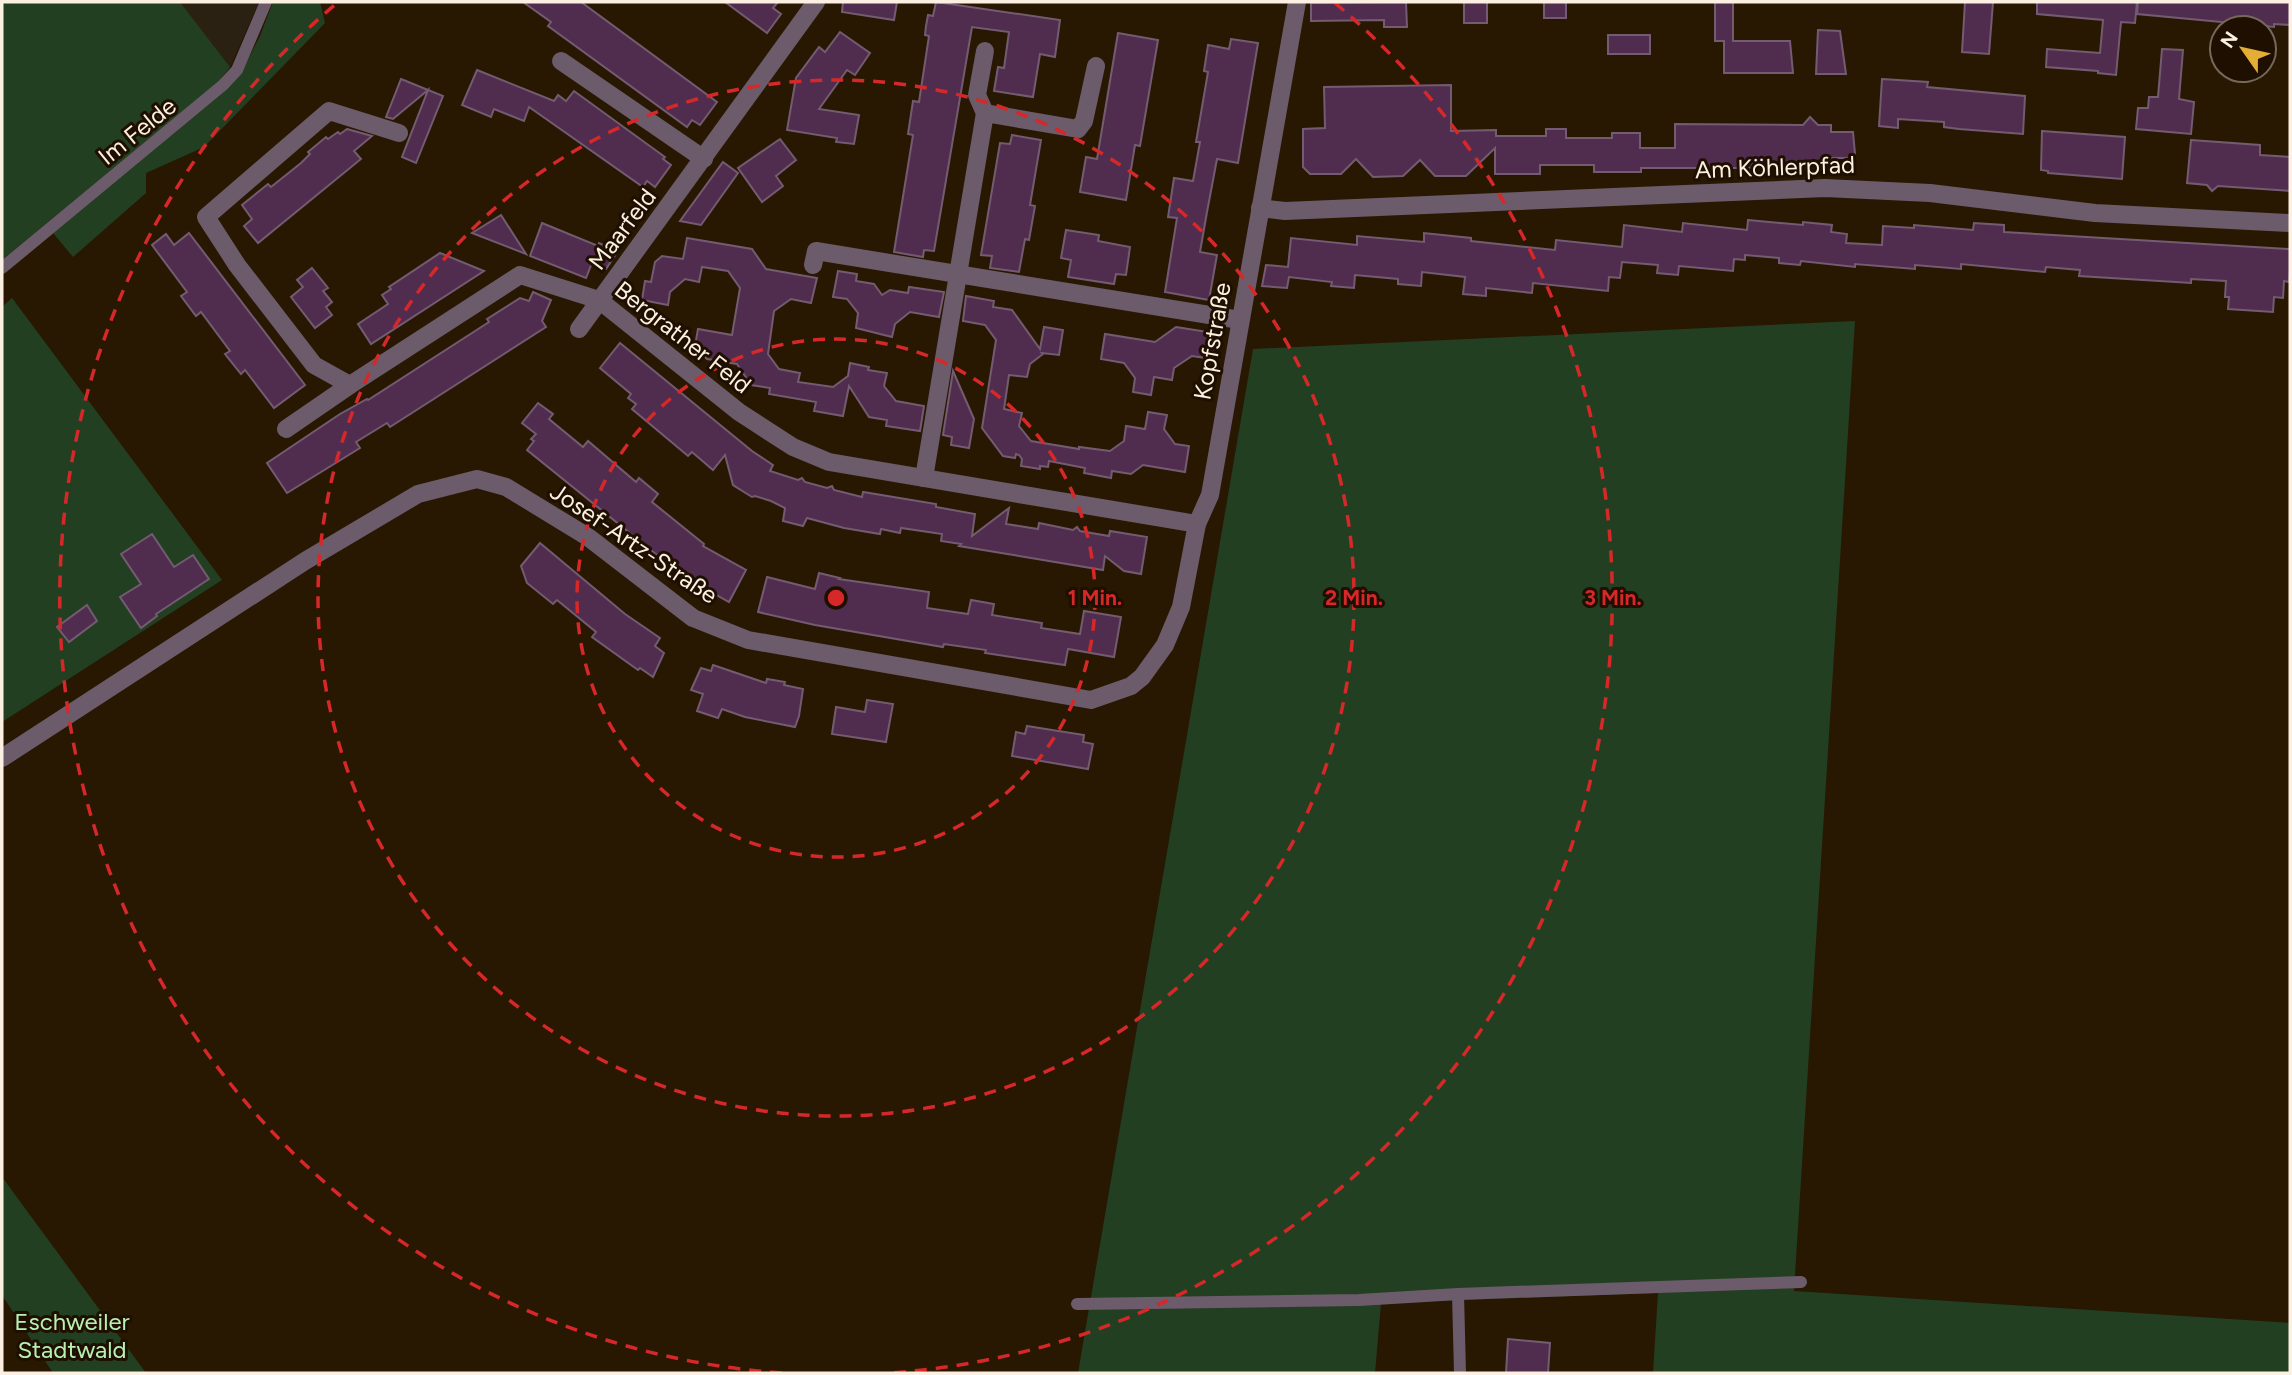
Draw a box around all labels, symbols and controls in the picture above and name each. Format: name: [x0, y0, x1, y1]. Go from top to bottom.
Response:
north arrow: [2208, 14, 2278, 84]
text: N: [2216, 27, 2243, 52]
street label: Im Felde: [92, 91, 182, 171]
street label: Am Köhlerpfad: [1694, 150, 1856, 184]
street label: Maarfeld: [582, 183, 662, 275]
street label: Bergrather Feld: [609, 275, 757, 399]
street label: Kopfstraße: [1187, 280, 1237, 402]
street label: Josef-Artz-Straße: [545, 476, 723, 610]
text: 1 Min.: [1068, 585, 1122, 610]
text: 2 Min.: [1325, 585, 1383, 610]
text: 3 Min.: [1584, 585, 1642, 610]
centre of rings: [824, 586, 848, 610]
park label: Eschweiler Stadtwald: [14, 1307, 130, 1364]

